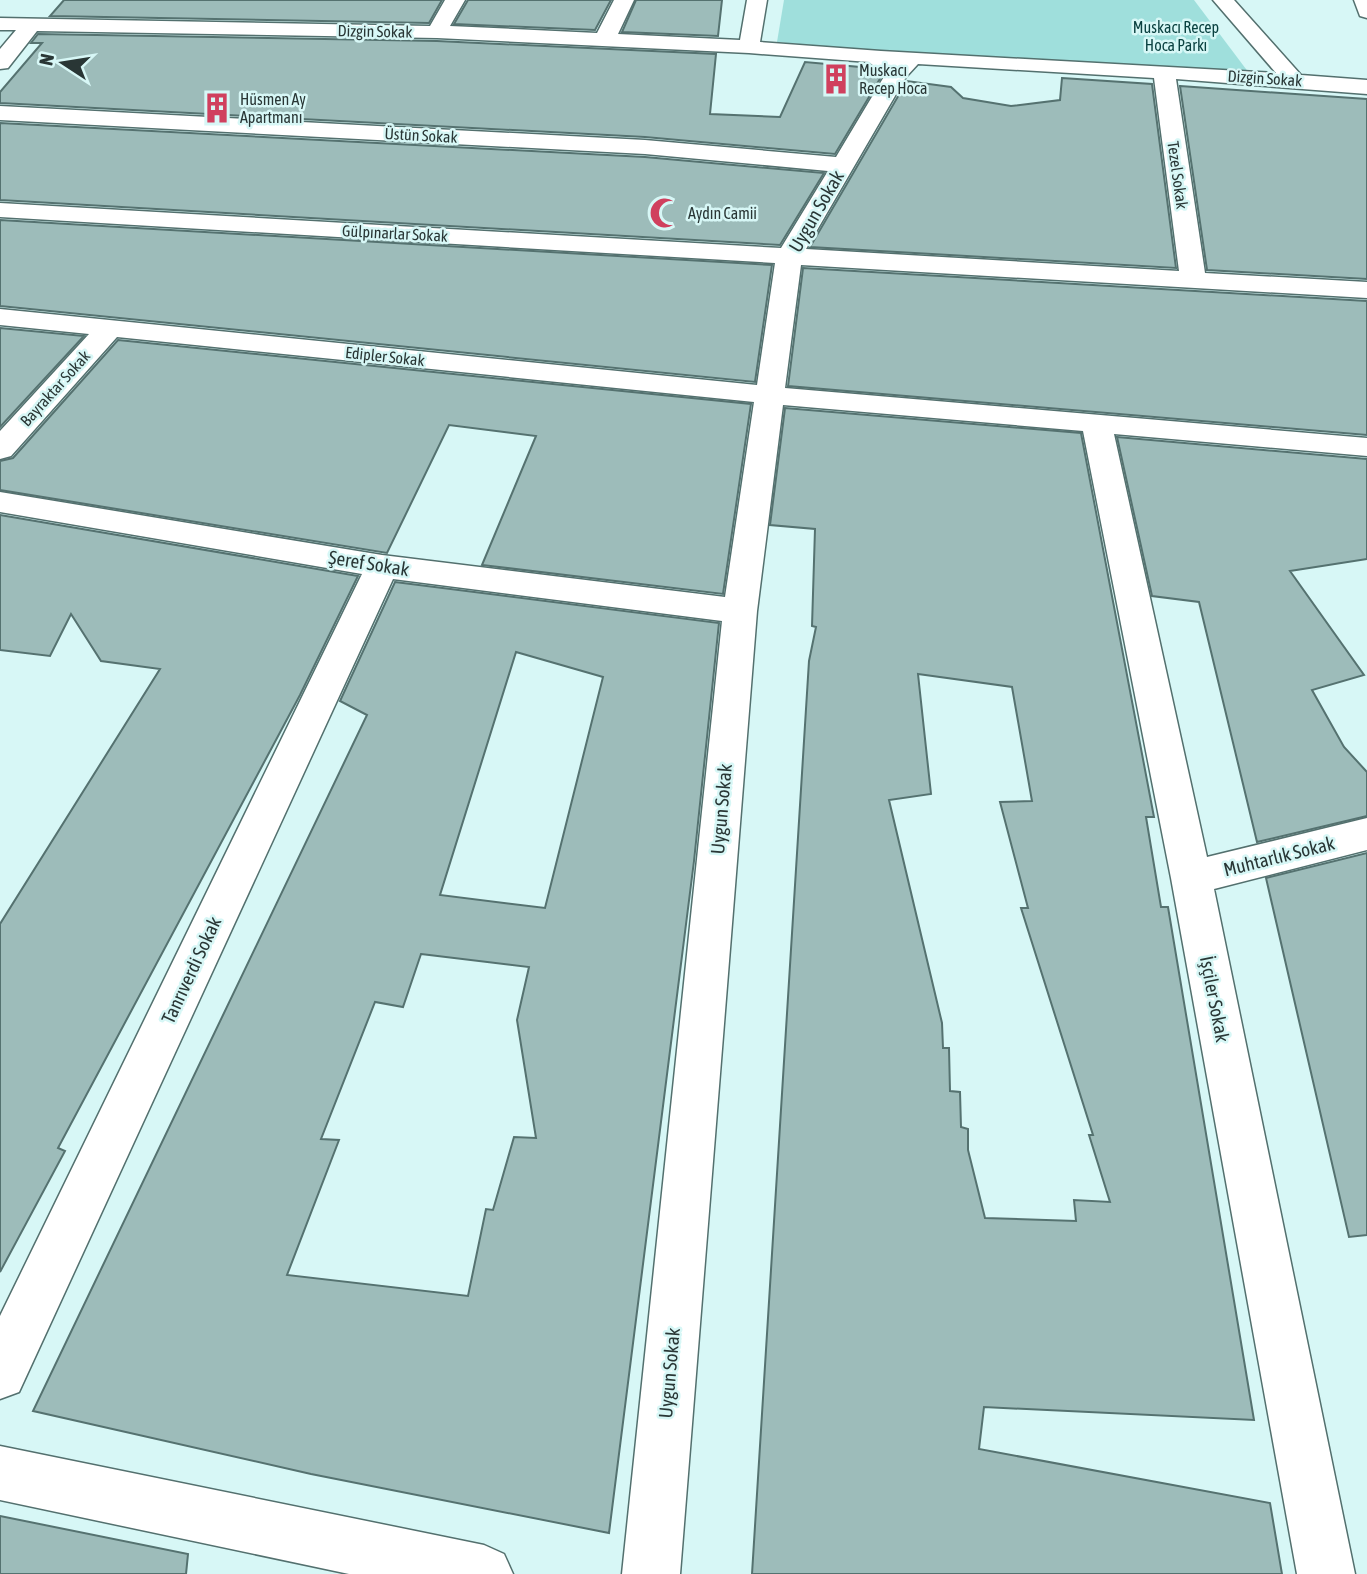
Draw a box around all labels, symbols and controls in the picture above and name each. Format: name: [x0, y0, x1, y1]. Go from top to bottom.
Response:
park label: Muskacı Recep Hoca Parkı: [1133, 18, 1219, 54]
street label: Dizgin Sokak: [337, 21, 412, 42]
north arrow: [28, 28, 98, 98]
text: N: [34, 52, 58, 67]
place label: Muskacı Recep Hoca: [859, 61, 927, 98]
building icon: Muskacı Recep Hoca: [819, 62, 853, 96]
street label: Dizgin Sokak: [1227, 66, 1303, 91]
place label: Hüsmen Ay Apartmanı: [240, 90, 306, 127]
building icon: Hüsmen Ay Apartmanı: [200, 91, 234, 125]
street label: Üstün Sokak: [384, 124, 458, 146]
street label: Tezel Sokak: [1164, 140, 1192, 210]
street label: Uygun Sokak: [784, 166, 849, 256]
mosque icon: Aydın Camii: [648, 196, 682, 230]
place label: Aydın Camii: [688, 204, 757, 223]
street label: Gülpınarlar Sokak: [342, 221, 448, 246]
street label: Edipler Sokak: [344, 343, 426, 370]
street label: Bayraktar Sokak: [16, 347, 94, 430]
street label: Şeref Sokak: [327, 546, 411, 580]
street label: Uygun Sokak: [706, 762, 736, 855]
street label: Muhtarlık Sokak: [1221, 831, 1338, 880]
street label: Tanrıverdi Sokak: [157, 913, 226, 1027]
street label: İşçiler Sokak: [1196, 954, 1234, 1044]
street label: Uygun Sokak: [654, 1326, 684, 1419]

